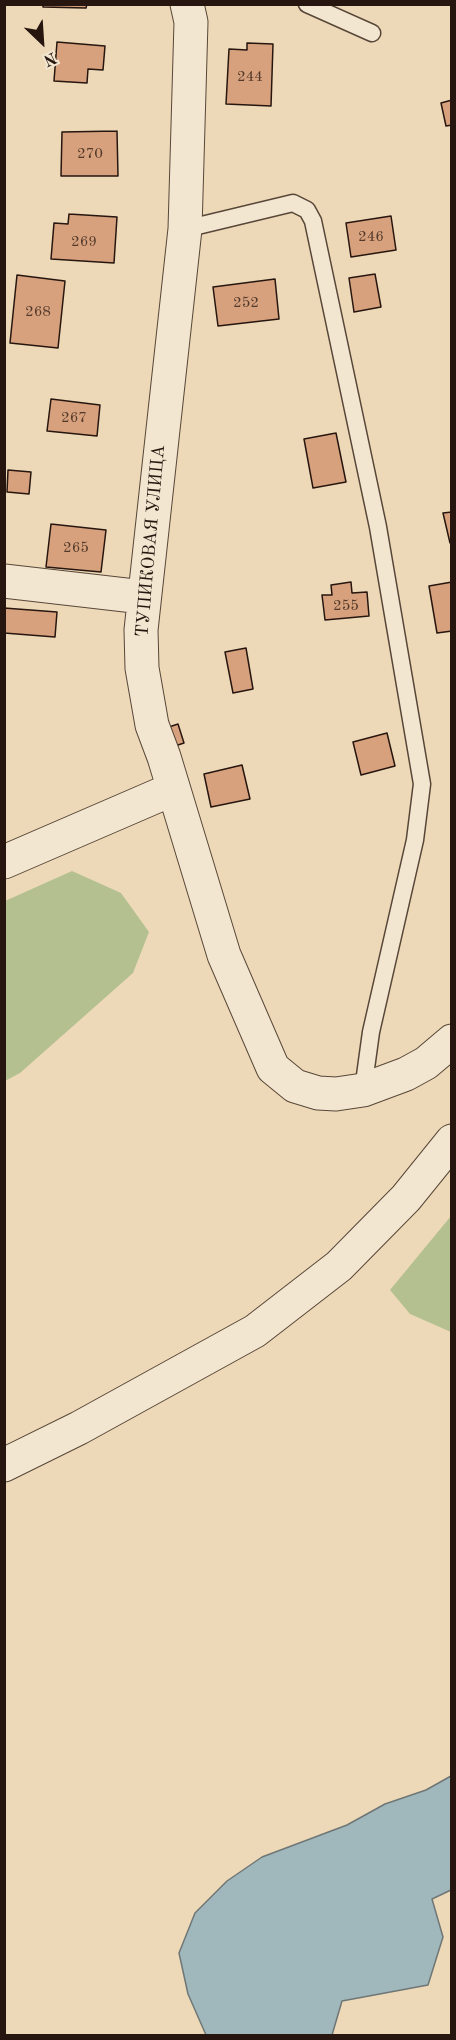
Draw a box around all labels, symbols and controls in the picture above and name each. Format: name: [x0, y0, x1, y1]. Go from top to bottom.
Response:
north arrow: [12, 12, 72, 72]
text: N: [41, 48, 59, 68]
house number: 244: [237, 68, 263, 86]
house number: 270: [77, 145, 103, 163]
house number: 246: [358, 228, 384, 246]
house number: 269: [71, 233, 97, 251]
house number: 252: [233, 294, 259, 312]
house number: 268: [25, 303, 51, 321]
house number: 267: [61, 409, 87, 427]
street label: ТУПИКОВАЯ УЛИЦА: [132, 444, 170, 638]
house number: 265: [63, 539, 89, 557]
house number: 255: [333, 597, 359, 615]

